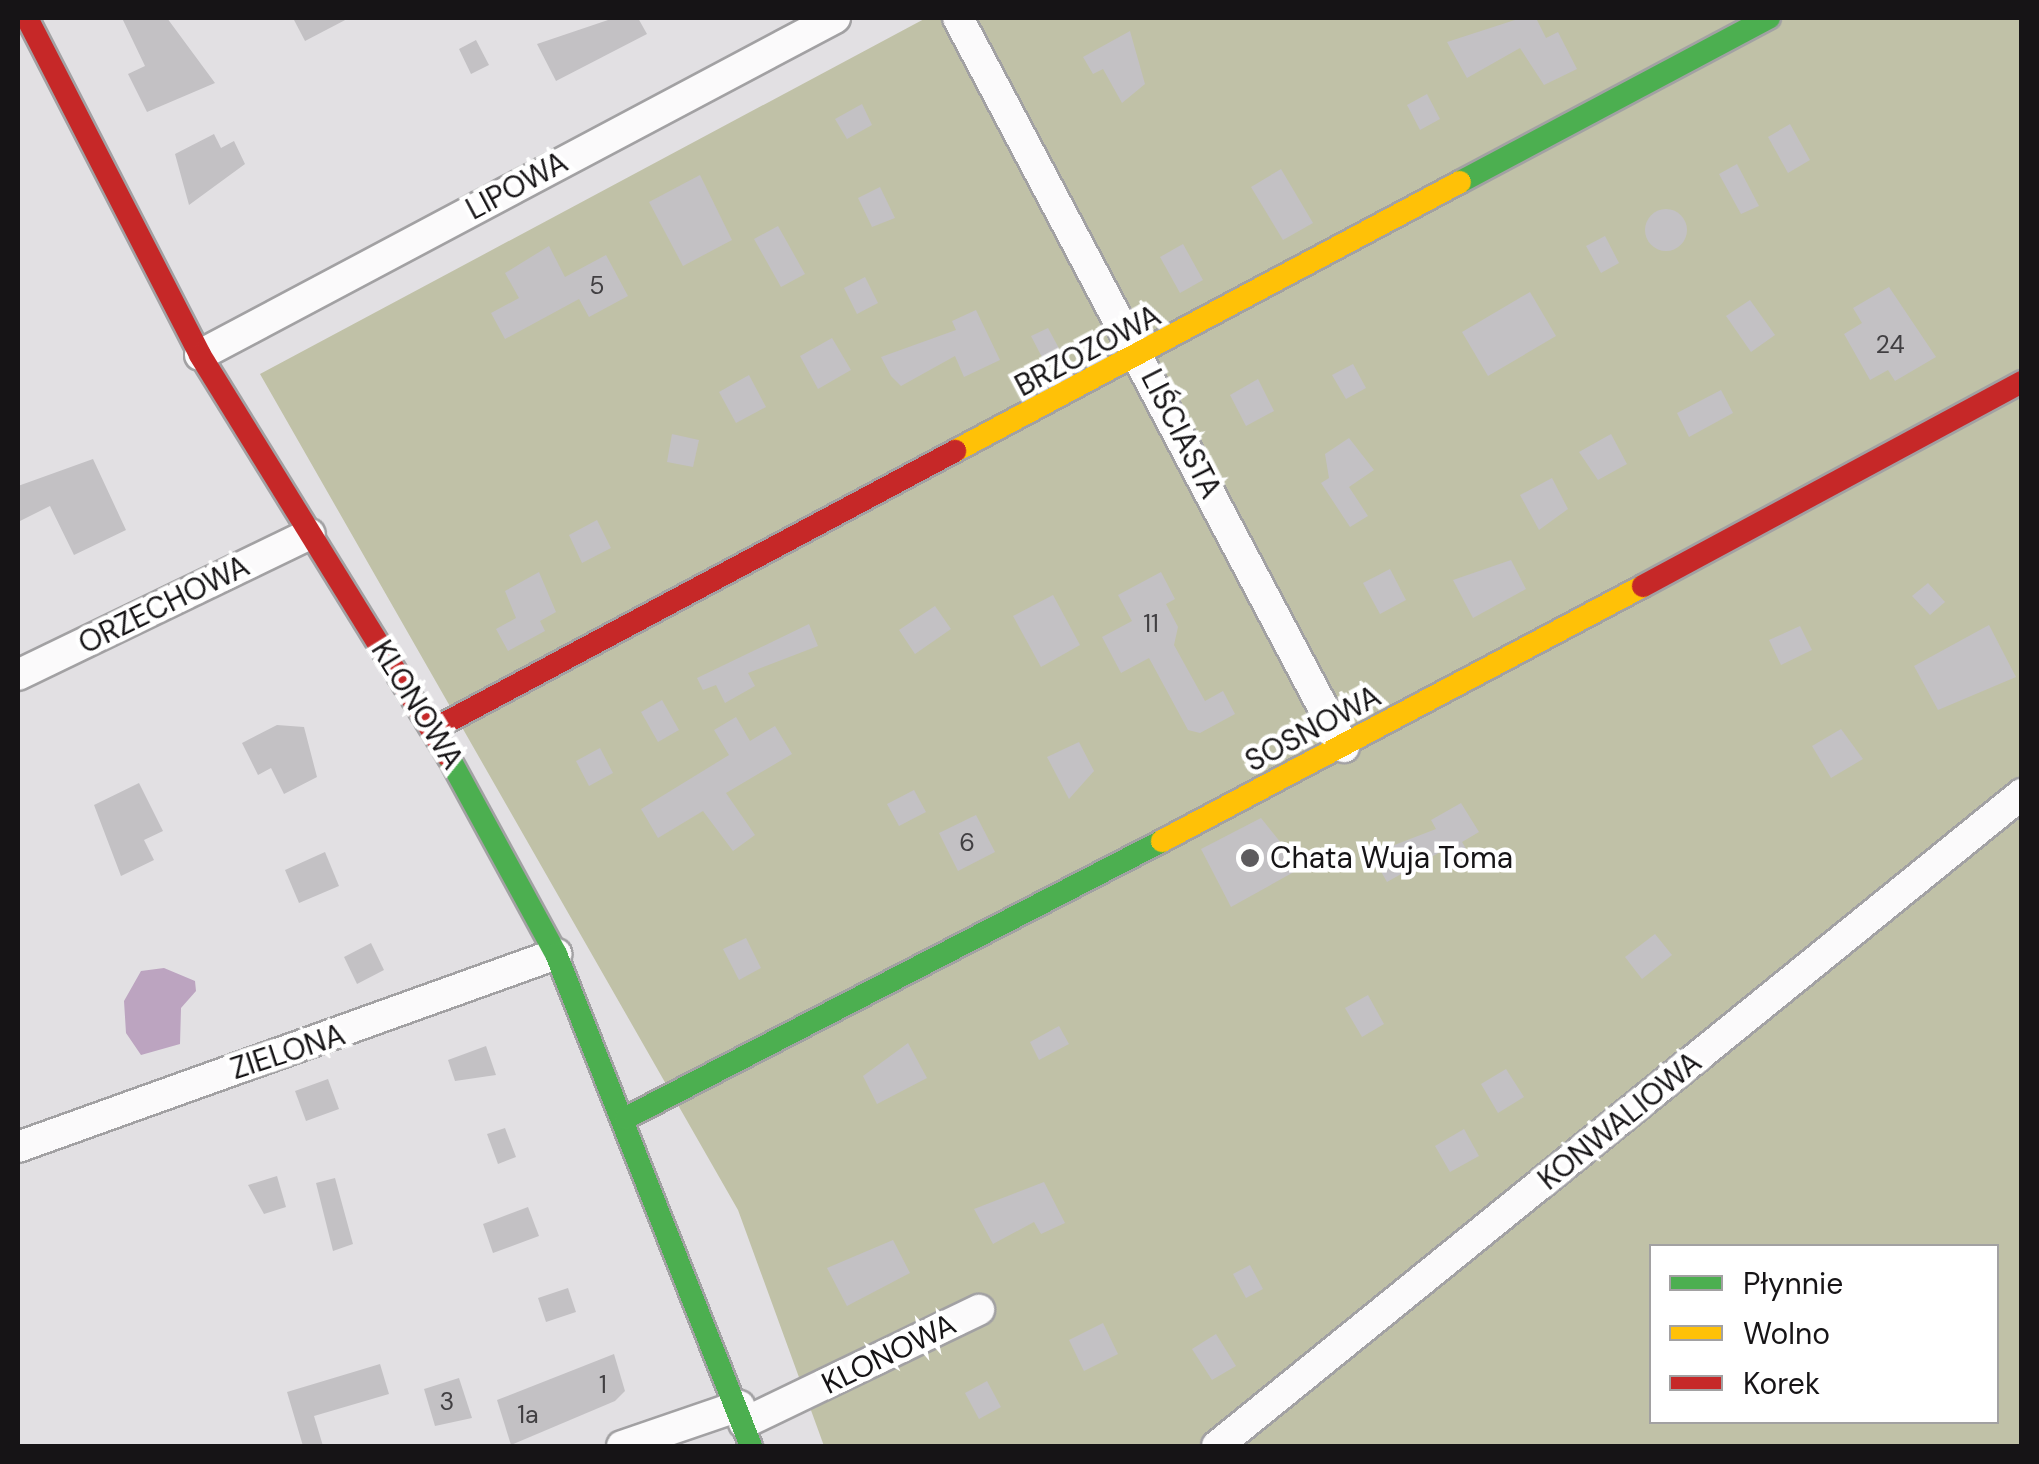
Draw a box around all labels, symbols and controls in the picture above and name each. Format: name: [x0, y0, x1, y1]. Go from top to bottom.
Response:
street label: LIPOWA: [460, 144, 574, 228]
house number: 5: [589, 271, 605, 301]
street label: BRZOZOWA: [1009, 298, 1167, 404]
house number: 24: [1875, 330, 1905, 360]
street label: LIŚCIASTA: [1133, 363, 1229, 505]
street label: ORZECHOWA: [73, 548, 255, 662]
house number: 11: [1143, 609, 1159, 639]
street label: KLONOWA: [363, 634, 471, 776]
street label: SOSNOWA: [1239, 678, 1387, 780]
house number: 6: [959, 828, 975, 858]
place label: Chata Wuja Toma: [1270, 840, 1513, 876]
marker: Chata Wuja Toma: [1239, 847, 1261, 869]
street label: ZIELONA: [226, 1017, 350, 1087]
street label: KONWALIOWA: [1531, 1044, 1709, 1198]
legend: [1649, 1244, 1999, 1424]
text: Płynnie: [1743, 1264, 1843, 1303]
street label: KLONOWA: [816, 1306, 962, 1402]
text: Wolno: [1743, 1314, 1830, 1353]
text: Korek: [1743, 1364, 1820, 1403]
house number: 1: [599, 1370, 607, 1400]
house number: 3: [440, 1387, 454, 1417]
house number: 1a: [517, 1400, 539, 1430]

